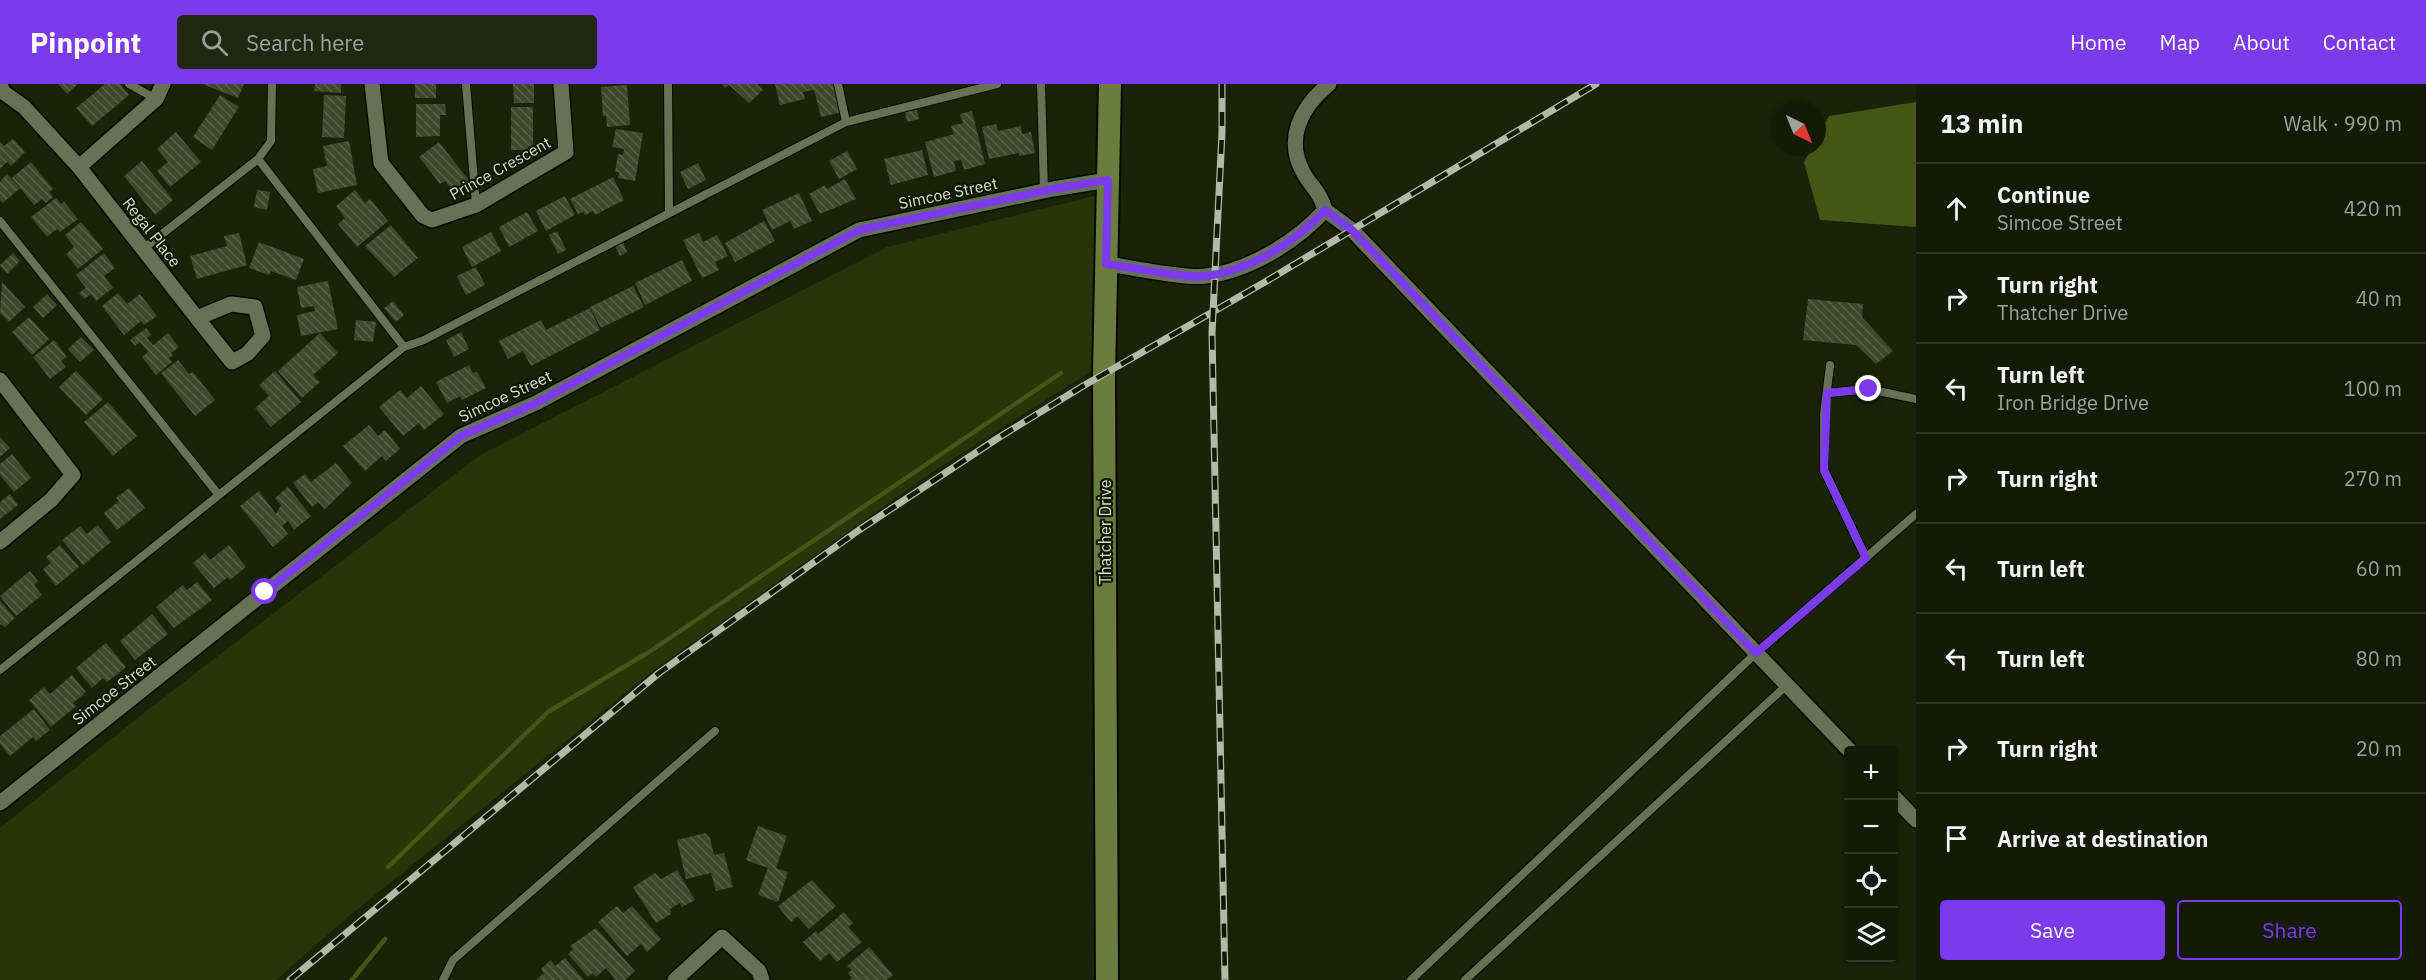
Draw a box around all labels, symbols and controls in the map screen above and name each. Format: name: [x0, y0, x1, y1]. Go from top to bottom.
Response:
search box: [177, 15, 597, 69]
text: Pinpoint: [30, 24, 141, 61]
icon: search: [198, 26, 231, 59]
text: Search here: [246, 28, 364, 57]
text: Home: [2070, 28, 2127, 56]
text: Map: [2160, 28, 2200, 56]
text: About: [2233, 28, 2290, 56]
text: Contact: [2323, 28, 2396, 56]
north arrow: [1772, 102, 1826, 156]
text: 13 min: [1940, 106, 2024, 140]
text: Walk · 990 m: [2284, 110, 2402, 137]
street label: Prince Crescent: [446, 132, 554, 204]
street label: Simcoe Street: [897, 173, 999, 213]
text: Continue: [1997, 180, 2090, 209]
icon: ahead: [1940, 192, 1973, 225]
street label: Regal Place: [119, 193, 186, 271]
text: 420 m: [2344, 195, 2402, 222]
text: Simcoe Street: [1997, 209, 2123, 236]
text: Turn right: [1997, 270, 2098, 299]
icon: right: [1940, 282, 1973, 315]
text: 40 m: [2356, 285, 2402, 312]
text: Thatcher Drive: [1997, 299, 2128, 326]
text: Turn left: [1997, 360, 2085, 389]
street label: Simcoe Street: [455, 366, 555, 426]
icon: left: [1940, 372, 1973, 405]
route end: [1855, 375, 1881, 401]
text: 100 m: [2344, 375, 2402, 402]
text: Iron Bridge Drive: [1997, 389, 2149, 416]
icon: right: [1940, 462, 1973, 495]
text: Turn right: [1997, 464, 2098, 493]
text: 270 m: [2344, 465, 2402, 492]
street label: Thatcher Drive: [1095, 479, 1115, 585]
icon: left: [1940, 552, 1973, 585]
text: Turn left: [1997, 554, 2085, 583]
text: 60 m: [2356, 555, 2402, 582]
route start: [251, 578, 277, 604]
icon: left: [1940, 642, 1973, 675]
text: Turn left: [1997, 644, 2085, 673]
text: 80 m: [2356, 645, 2402, 672]
street label: Simcoe Street: [68, 651, 160, 729]
icon: right: [1940, 732, 1973, 765]
text: Turn right: [1997, 734, 2098, 763]
text: 20 m: [2356, 735, 2402, 762]
map controls: [1844, 746, 1898, 962]
button: +: [1844, 746, 1898, 800]
button: −: [1844, 800, 1898, 854]
icon: arrive: [1940, 822, 1973, 855]
text: Arrive at destination: [1997, 824, 2208, 853]
button: locate: [1844, 854, 1898, 908]
button: Save: [1940, 900, 2165, 960]
button: Share: [2177, 900, 2402, 960]
button: layers: [1844, 908, 1898, 962]

